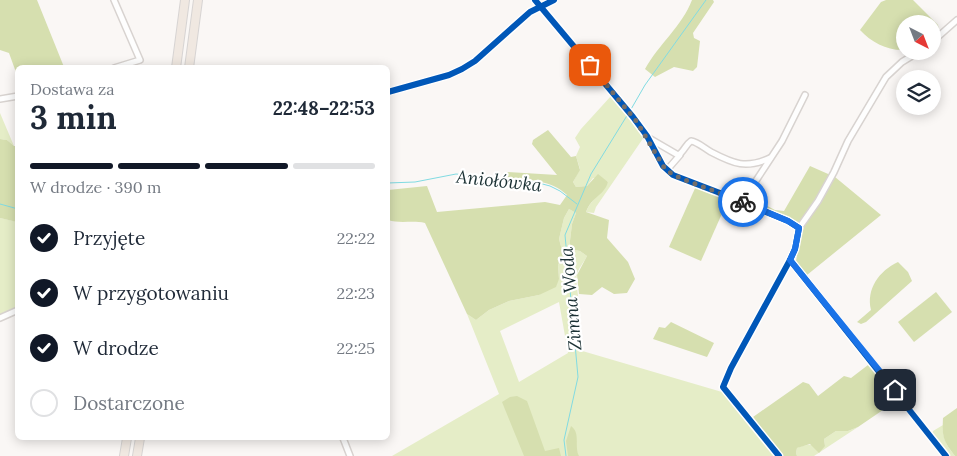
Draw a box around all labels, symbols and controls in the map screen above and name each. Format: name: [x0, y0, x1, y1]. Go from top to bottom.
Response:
north arrow: [896, 15, 941, 60]
map controls: [896, 15, 941, 115]
pin: [569, 44, 611, 86]
icon: bag: [576, 51, 604, 79]
button: layers: [896, 70, 941, 115]
text: Dostawa za: [30, 79, 114, 99]
text: 22:48–22:53: [273, 96, 375, 120]
text: 3 min: [30, 97, 117, 138]
water label: Aniołówka: [454, 164, 543, 196]
text: W drodze · 390 m: [30, 177, 161, 197]
courier: [718, 177, 768, 227]
icon: bike: [729, 188, 757, 216]
icon: check: [30, 224, 58, 252]
text: Przyjęte: [73, 226, 145, 250]
text: 22:22: [337, 228, 375, 248]
water label: Zimna Woda: [554, 246, 586, 352]
icon: check: [30, 279, 58, 307]
text: W przygotowaniu: [73, 281, 229, 305]
text: 22:23: [337, 283, 375, 303]
icon: check: [30, 334, 58, 362]
text: W drodze: [73, 336, 159, 360]
text: 22:25: [337, 338, 375, 358]
pin: [874, 369, 916, 411]
icon: home: [881, 376, 909, 404]
text: Dostarczone: [73, 391, 185, 415]

